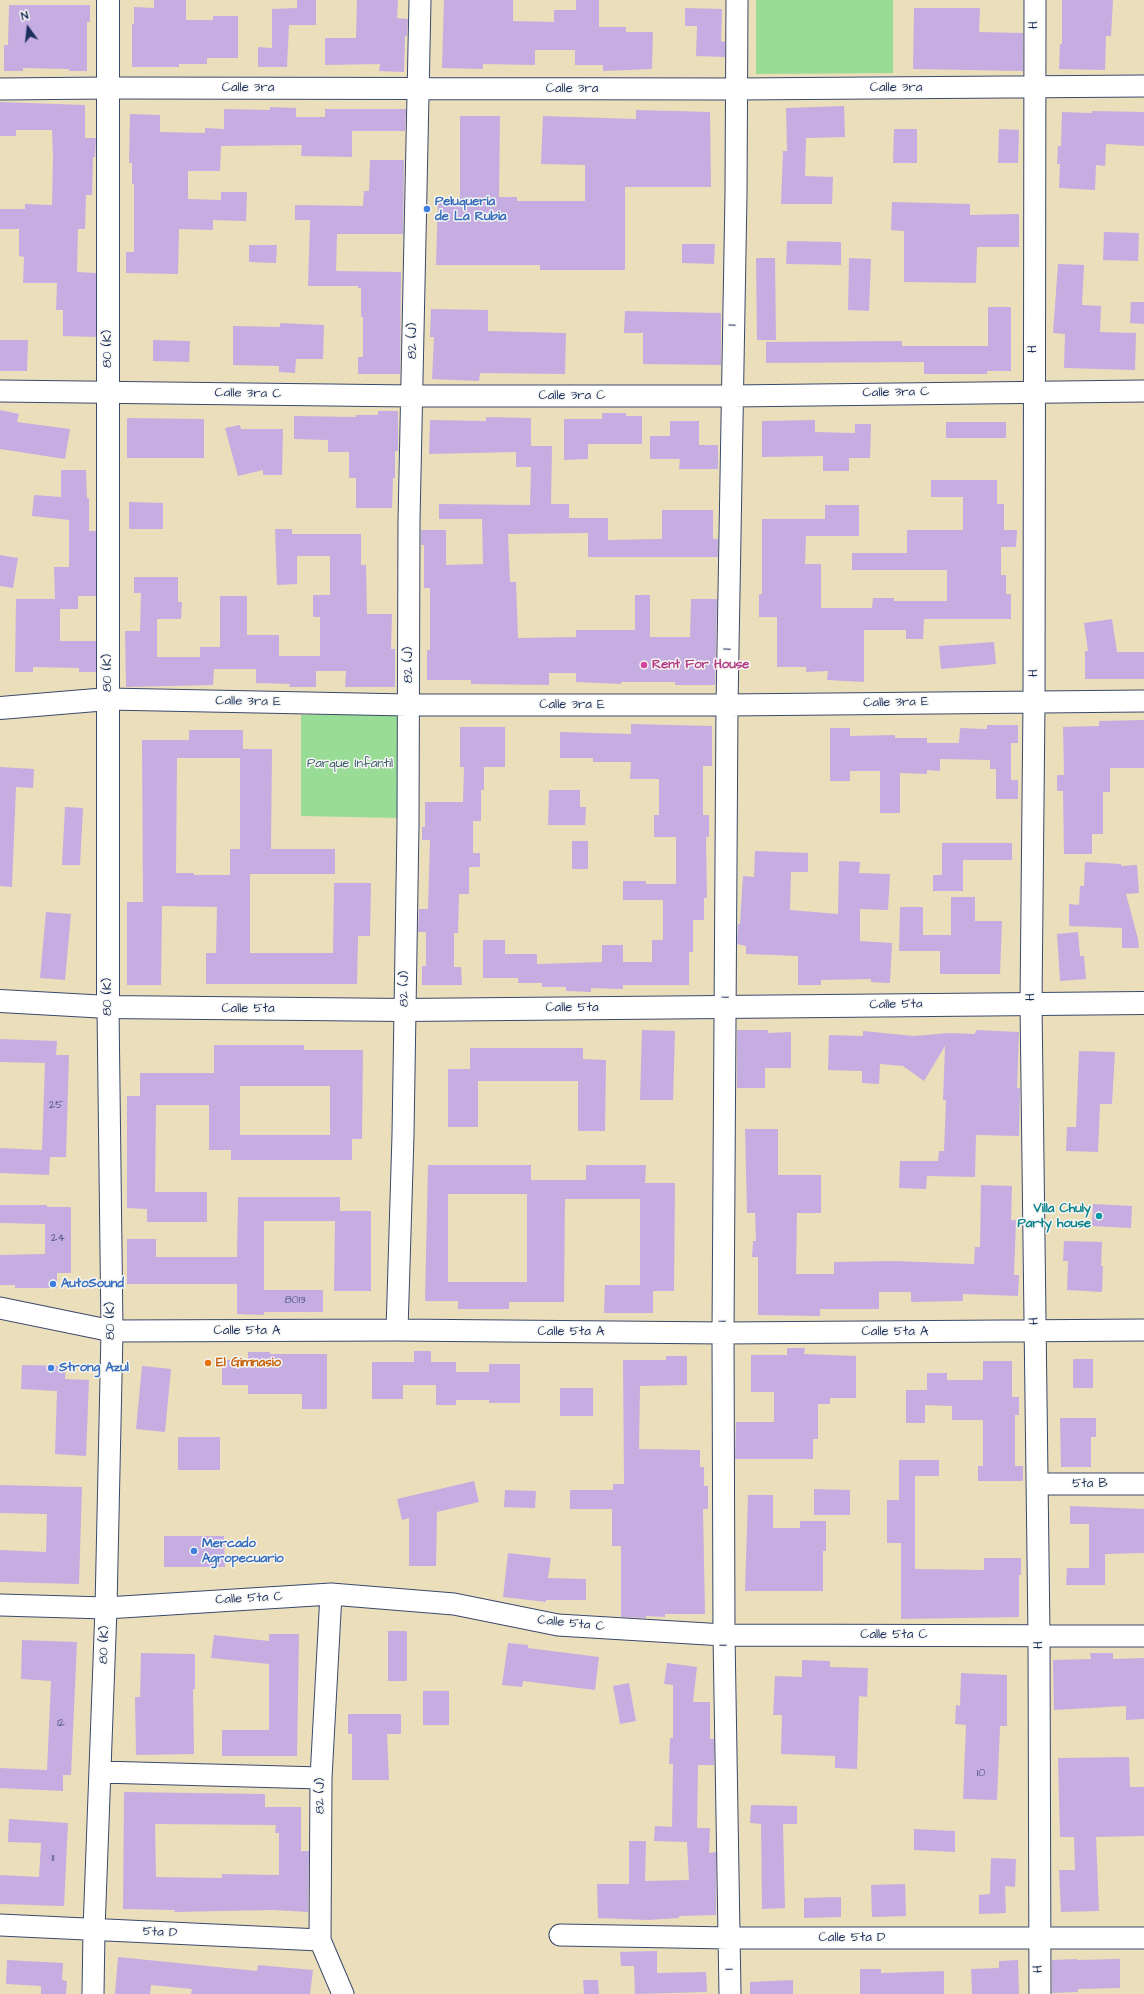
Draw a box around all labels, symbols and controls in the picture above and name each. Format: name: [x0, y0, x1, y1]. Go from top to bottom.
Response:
north arrow: [8, 8, 48, 48]
text: N: [19, 8, 30, 24]
street label: H: [1026, 21, 1042, 29]
street label: Calle 3ra: [222, 80, 274, 96]
street label: Calle 3ra: [870, 80, 922, 96]
street label: Calle 3ra: [546, 81, 598, 97]
place label: Peluquería de La Rubia: [435, 194, 506, 225]
marker: Peluquería de La Rubia: [422, 204, 432, 214]
street label: 82 (J): [405, 323, 421, 359]
street label: I: [725, 324, 741, 326]
street label: 80 (K): [100, 330, 116, 368]
street label: H: [1025, 345, 1041, 353]
street label: Calle 3ra C: [862, 385, 930, 401]
street label: Calle 3ra C: [214, 386, 282, 402]
street label: Calle 3ra C: [539, 388, 605, 404]
street label: 82 (J): [401, 647, 417, 683]
street label: I: [720, 648, 736, 650]
street label: 80 (K): [100, 654, 116, 692]
place label: Rent For House: [652, 657, 749, 673]
marker: Rent For House: [639, 660, 649, 670]
street label: H: [1026, 669, 1042, 677]
street label: Calle 3ra E: [215, 694, 281, 710]
street label: Calle 3ra E: [863, 695, 929, 711]
street label: Calle 3ra E: [539, 697, 605, 713]
park label: Parque Infantil: [307, 756, 393, 772]
street label: 82 (J): [397, 971, 413, 1007]
street label: 80 (K): [100, 978, 116, 1016]
street label: H: [1023, 993, 1039, 1001]
street label: I: [718, 996, 734, 998]
street label: Calle 5ta: [869, 997, 923, 1013]
street label: Calle 5ta: [545, 1000, 599, 1016]
street label: Calle 5ta: [221, 1001, 275, 1017]
house number: 25: [49, 1099, 63, 1113]
place label: Villa Chuly Party house: [1017, 1201, 1091, 1232]
marker: Villa Chuly Party house: [1094, 1211, 1104, 1221]
house number: 24: [51, 1232, 65, 1246]
place label: AutoSound: [61, 1276, 124, 1292]
marker: AutoSound: [48, 1279, 58, 1289]
house number: 8013: [284, 1294, 306, 1308]
street label: 80 (K): [103, 1302, 119, 1340]
street label: H: [1027, 1317, 1043, 1325]
street label: I: [715, 1320, 731, 1322]
street label: Calle 5ta A: [214, 1323, 280, 1339]
street label: Calle 5ta A: [538, 1324, 604, 1340]
street label: Calle 5ta A: [862, 1324, 928, 1340]
place label: El Gimnasio: [216, 1355, 281, 1371]
marker: El Gimnasio: [203, 1358, 213, 1368]
place label: Strong Azul: [59, 1360, 129, 1376]
marker: Strong Azul: [46, 1363, 56, 1373]
street label: 5ta B: [1072, 1476, 1108, 1492]
place label: Mercado Agropecuario: [202, 1536, 284, 1567]
marker: Mercado Agropecuario: [189, 1546, 199, 1556]
street label: Calle 5ta C: [215, 1589, 283, 1609]
street label: Calle 5ta C: [537, 1613, 605, 1635]
street label: 80 (K): [97, 1626, 113, 1664]
street label: Calle 5ta C: [860, 1627, 928, 1643]
street label: H: [1031, 1641, 1047, 1649]
street label: I: [716, 1644, 732, 1646]
house number: 12: [57, 1717, 65, 1731]
house number: 10: [977, 1767, 985, 1781]
street label: 82 (J): [313, 1778, 329, 1814]
house number: 11: [52, 1852, 54, 1866]
street label: 5ta D: [142, 1924, 178, 1942]
street label: Calle 5ta D: [819, 1930, 885, 1946]
street label: H: [1031, 1965, 1047, 1973]
street label: I: [722, 1968, 738, 1970]

